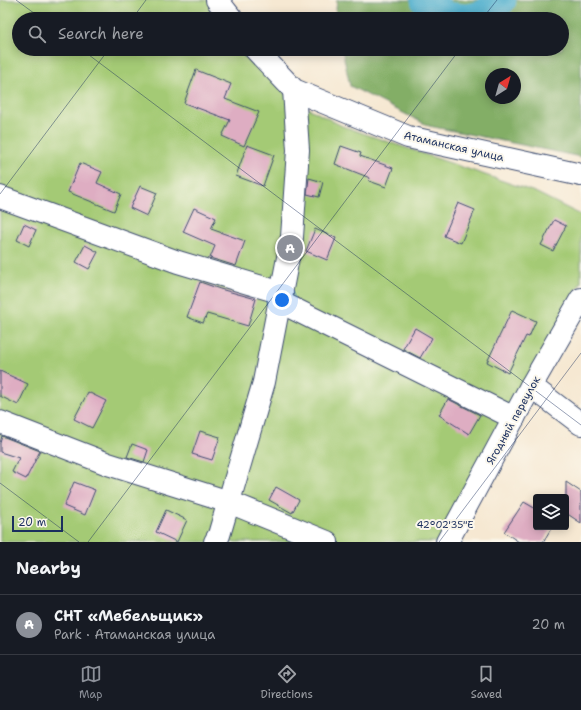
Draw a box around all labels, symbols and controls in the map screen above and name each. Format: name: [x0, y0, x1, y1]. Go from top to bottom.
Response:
search box: [12, 12, 569, 56]
icon: search: [26, 23, 48, 45]
text: Search here: [58, 24, 144, 44]
north arrow: [485, 68, 521, 104]
street label: Атаманская улица: [402, 128, 506, 165]
pin: A: [277, 233, 303, 263]
your location: [272, 290, 292, 310]
street label: Ягодный переулок: [483, 373, 544, 467]
map controls: [533, 494, 569, 530]
button: layers: [533, 494, 569, 530]
scale bar: [12, 514, 63, 533]
text: 20 m: [18, 515, 46, 530]
text: 42°02'35"E: [416, 518, 474, 531]
text: Nearby: [16, 557, 81, 579]
text: СНТ «Мебельщик»: [54, 606, 203, 626]
text: A: [24, 616, 34, 633]
text: 20 m: [532, 616, 565, 633]
text: Park · Атаманская улица: [54, 626, 215, 643]
tab: Map: [79, 663, 103, 702]
tab: Directions: [260, 663, 313, 702]
tab: Saved: [471, 663, 502, 702]

